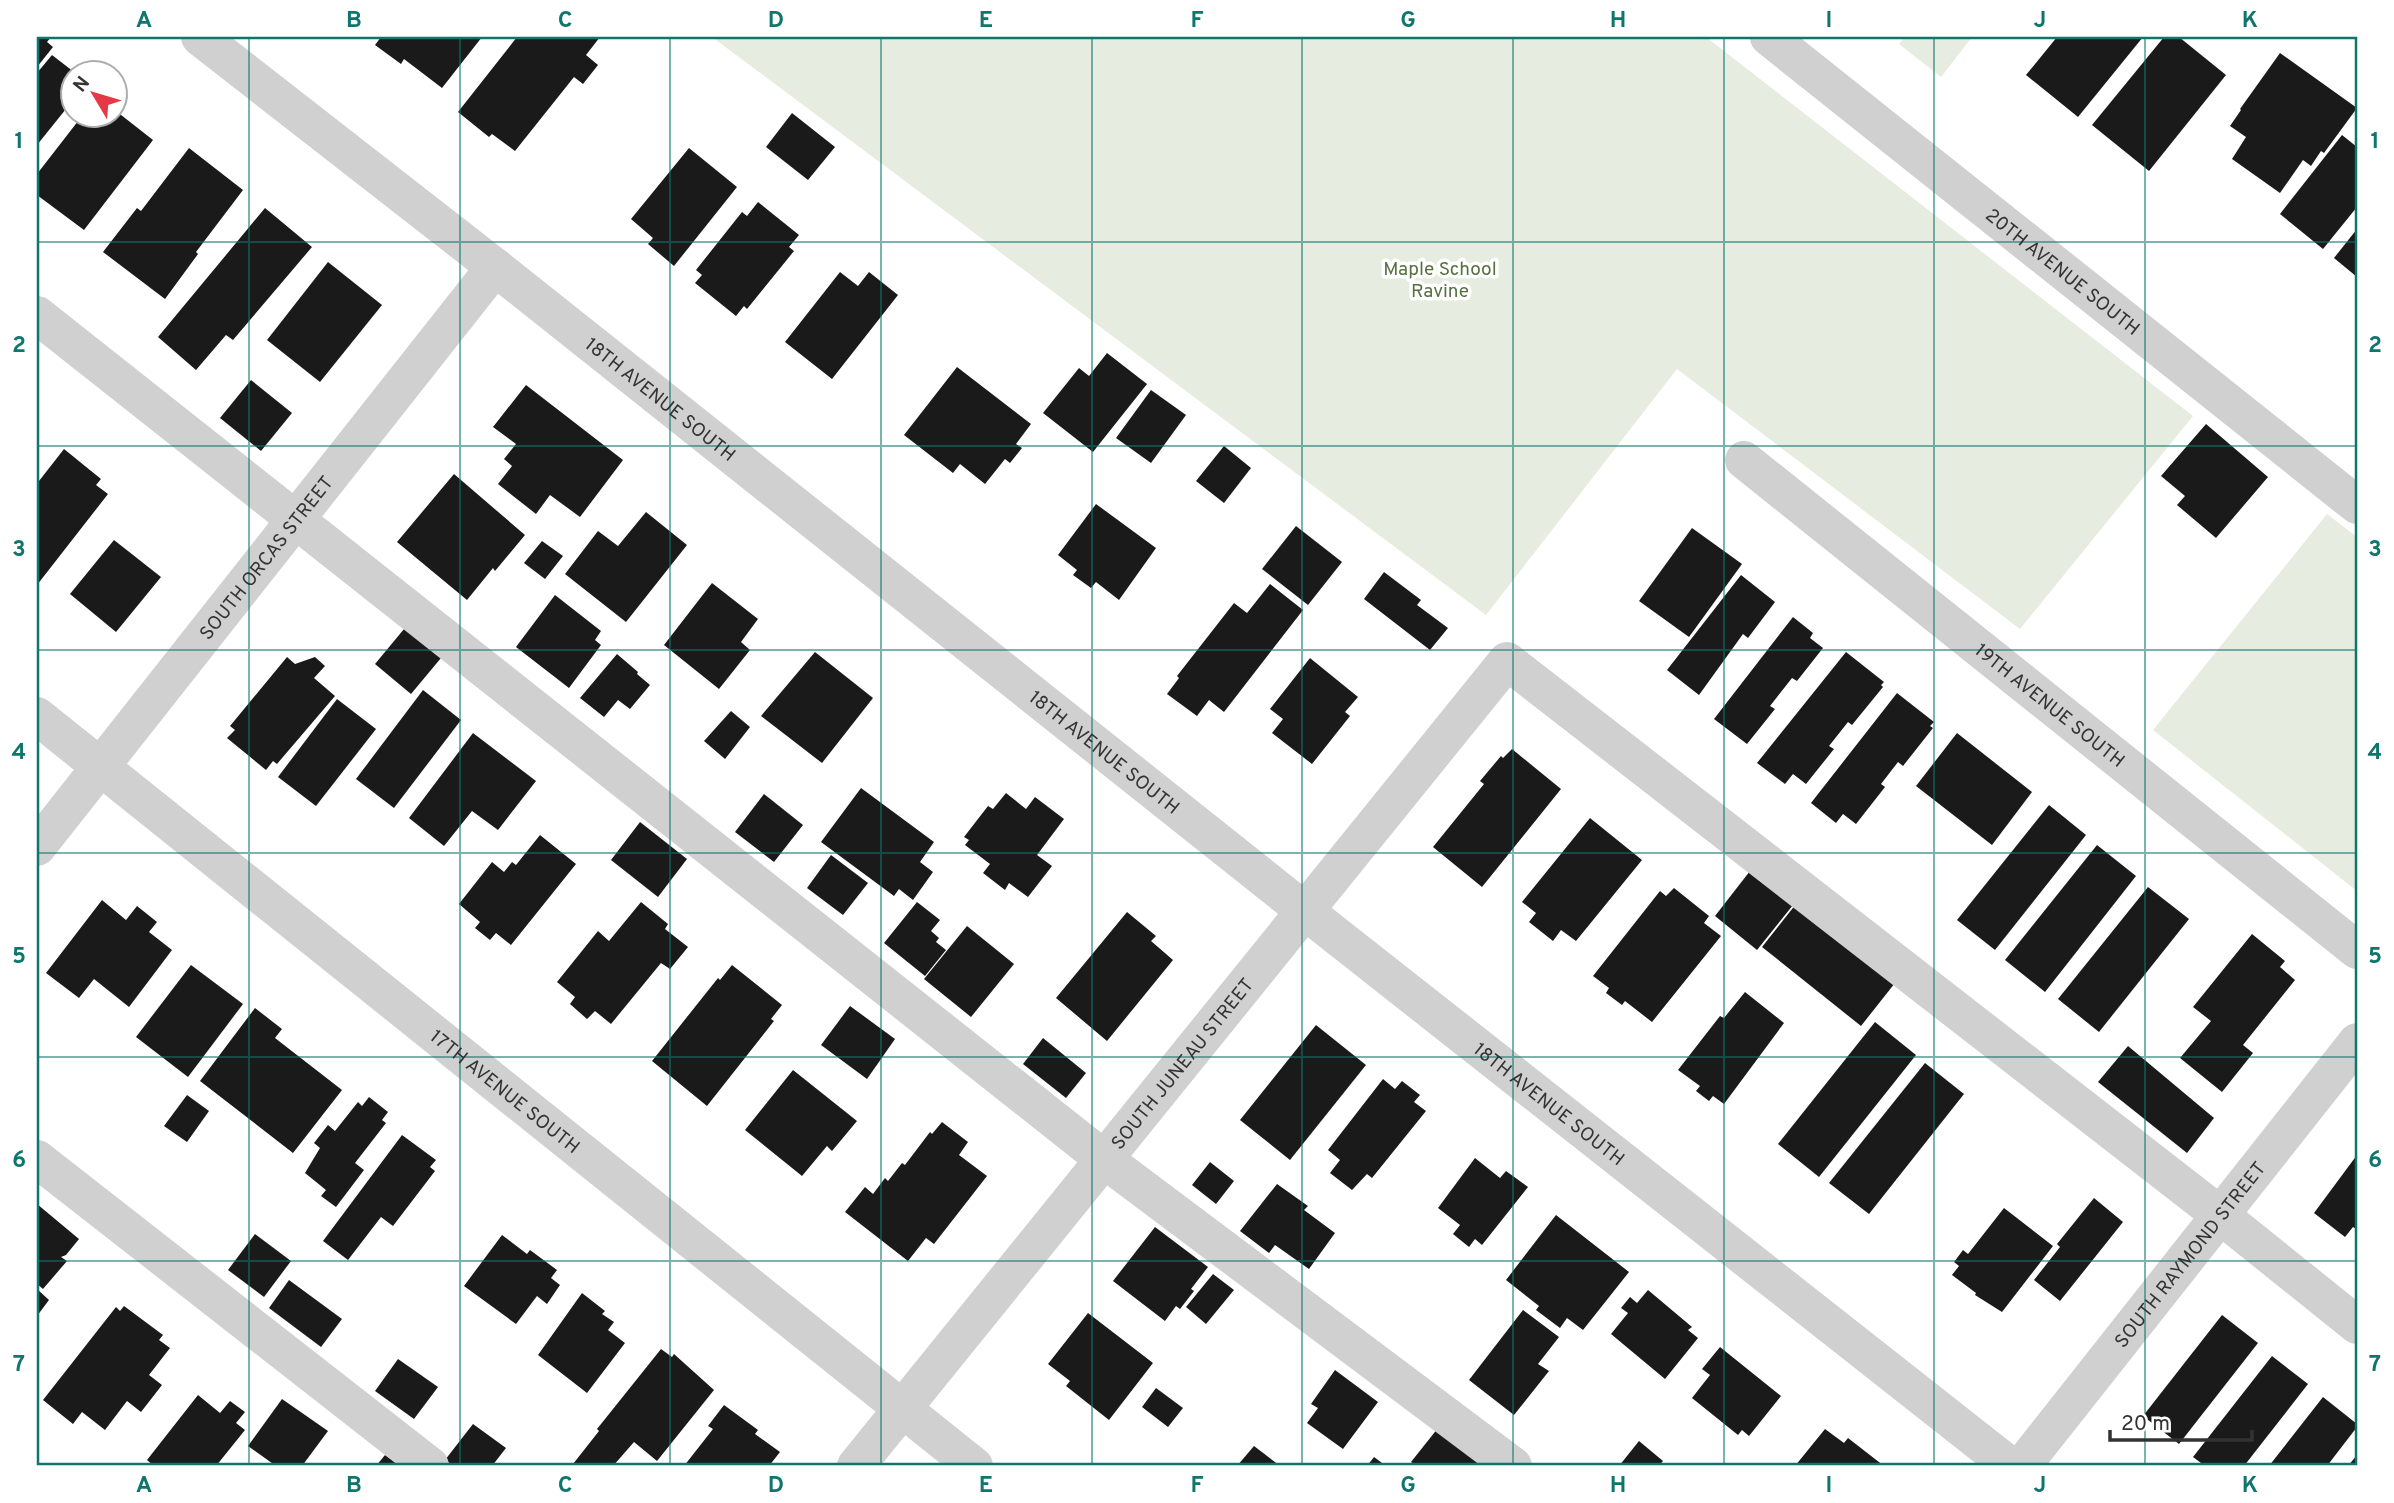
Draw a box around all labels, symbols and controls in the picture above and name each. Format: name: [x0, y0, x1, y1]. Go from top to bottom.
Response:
text: A: [136, 7, 152, 36]
text: B: [346, 7, 362, 36]
text: C: [558, 7, 572, 36]
text: D: [768, 7, 784, 36]
text: E: [979, 7, 993, 36]
text: F: [1190, 7, 1204, 36]
text: G: [1400, 7, 1416, 36]
text: H: [1610, 7, 1626, 36]
text: I: [1826, 7, 1832, 36]
text: J: [2034, 7, 2046, 36]
text: K: [2242, 7, 2258, 36]
north arrow: [60, 60, 130, 130]
text: N: [69, 72, 96, 98]
text: 1: [14, 128, 24, 157]
text: 1: [2370, 128, 2380, 157]
street label: 20TH AVENUE SOUTH: [1980, 204, 2144, 342]
park label: Maple School Ravine: [1383, 258, 1497, 304]
text: 2: [12, 332, 26, 361]
text: 2: [2368, 332, 2382, 361]
street label: 18TH AVENUE SOUTH: [579, 333, 740, 468]
street label: SOUTH ORCAS STREET: [195, 472, 339, 645]
text: 3: [12, 536, 26, 565]
text: 3: [2368, 536, 2382, 565]
street label: 19TH AVENUE SOUTH: [1969, 639, 2129, 774]
street label: 18TH AVENUE SOUTH: [1023, 686, 1184, 821]
text: 4: [12, 739, 26, 768]
text: 4: [2368, 739, 2382, 768]
text: 5: [12, 943, 26, 972]
text: 5: [2368, 943, 2382, 972]
street label: SOUTH JUNEAU STREET: [1107, 974, 1260, 1155]
street label: 17TH AVENUE SOUTH: [424, 1025, 584, 1160]
street label: 18TH AVENUE SOUTH: [1468, 1038, 1629, 1172]
text: 6: [12, 1147, 26, 1176]
text: 6: [2368, 1147, 2382, 1176]
street label: SOUTH RAYMOND STREET: [2110, 1157, 2272, 1353]
text: 7: [13, 1351, 25, 1380]
text: 7: [2369, 1351, 2381, 1380]
scale bar: [2110, 1398, 2252, 1442]
text: 20 m: [2121, 1411, 2170, 1438]
text: A: [136, 1472, 152, 1501]
text: B: [346, 1472, 362, 1501]
text: C: [558, 1472, 572, 1501]
text: D: [768, 1472, 784, 1501]
text: E: [979, 1472, 993, 1501]
text: F: [1190, 1472, 1204, 1501]
text: G: [1400, 1472, 1416, 1501]
text: H: [1610, 1472, 1626, 1501]
text: I: [1826, 1472, 1832, 1501]
text: J: [2034, 1472, 2046, 1501]
text: K: [2242, 1472, 2258, 1501]

